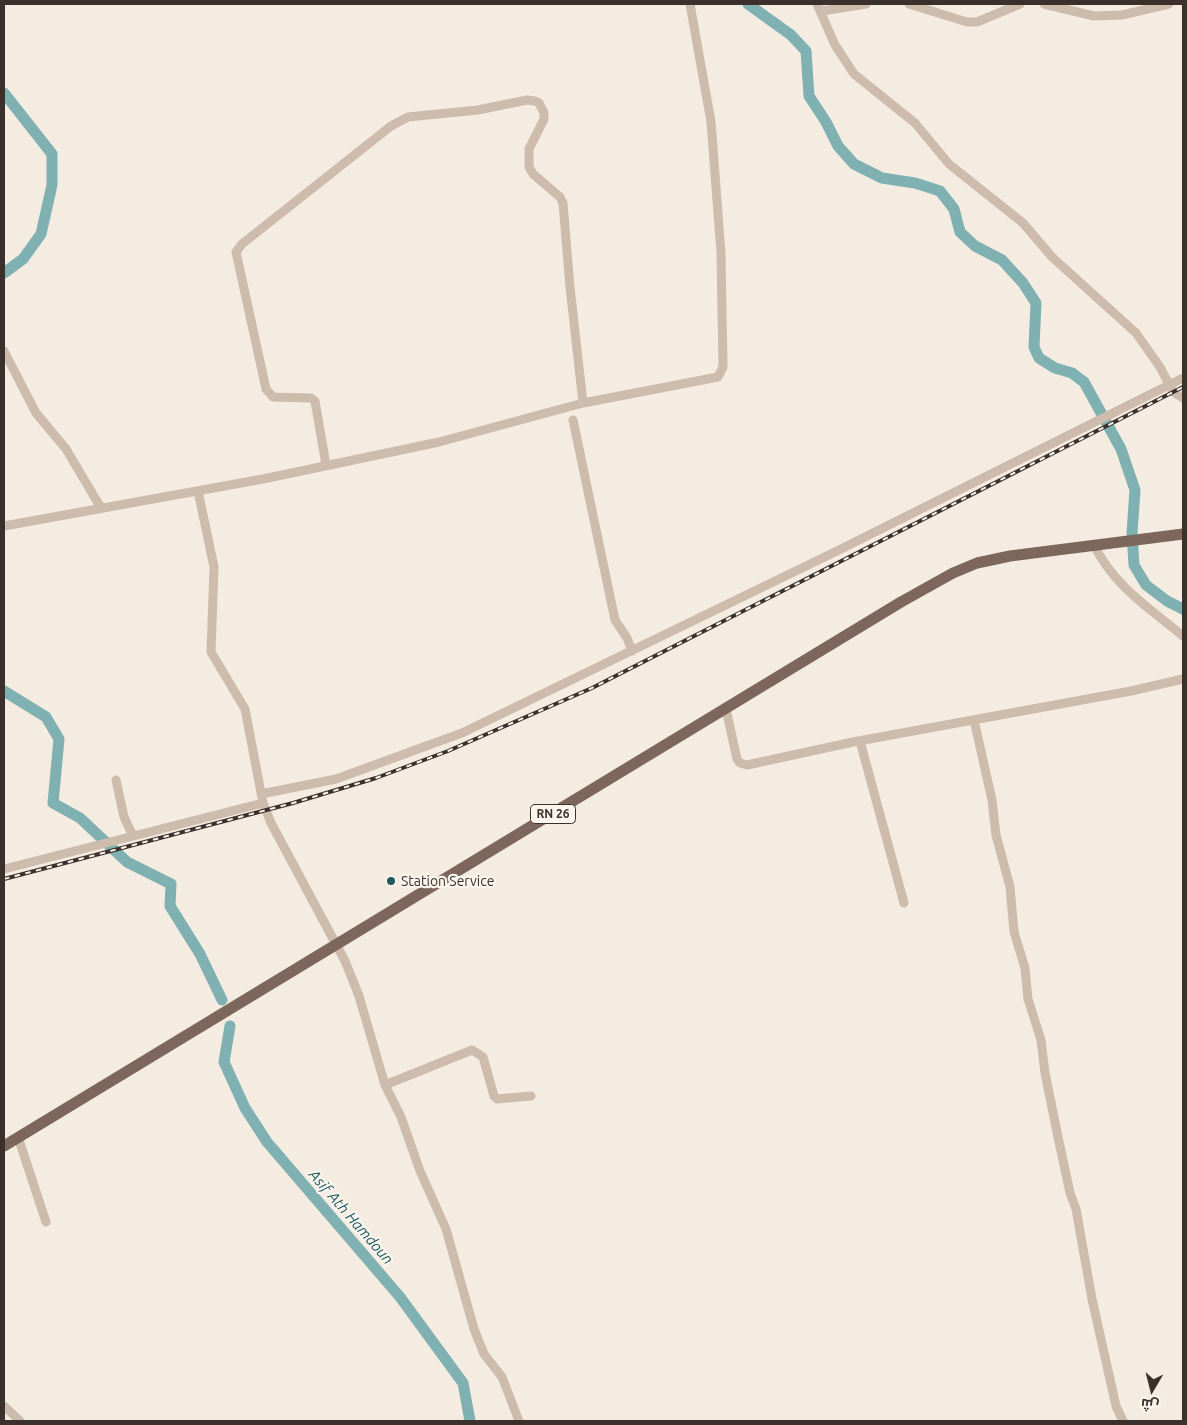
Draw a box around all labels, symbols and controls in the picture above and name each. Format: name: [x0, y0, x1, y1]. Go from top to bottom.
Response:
road number: RN 26: [530, 804, 576, 824]
place label: Station Service: [401, 873, 494, 889]
marker: Station Service: [385, 875, 397, 887]
water label: Asif Ath Hamdoun: [305, 1166, 397, 1268]
north arrow: [1127, 1365, 1177, 1415]
text: ش: [1140, 1396, 1160, 1414]

